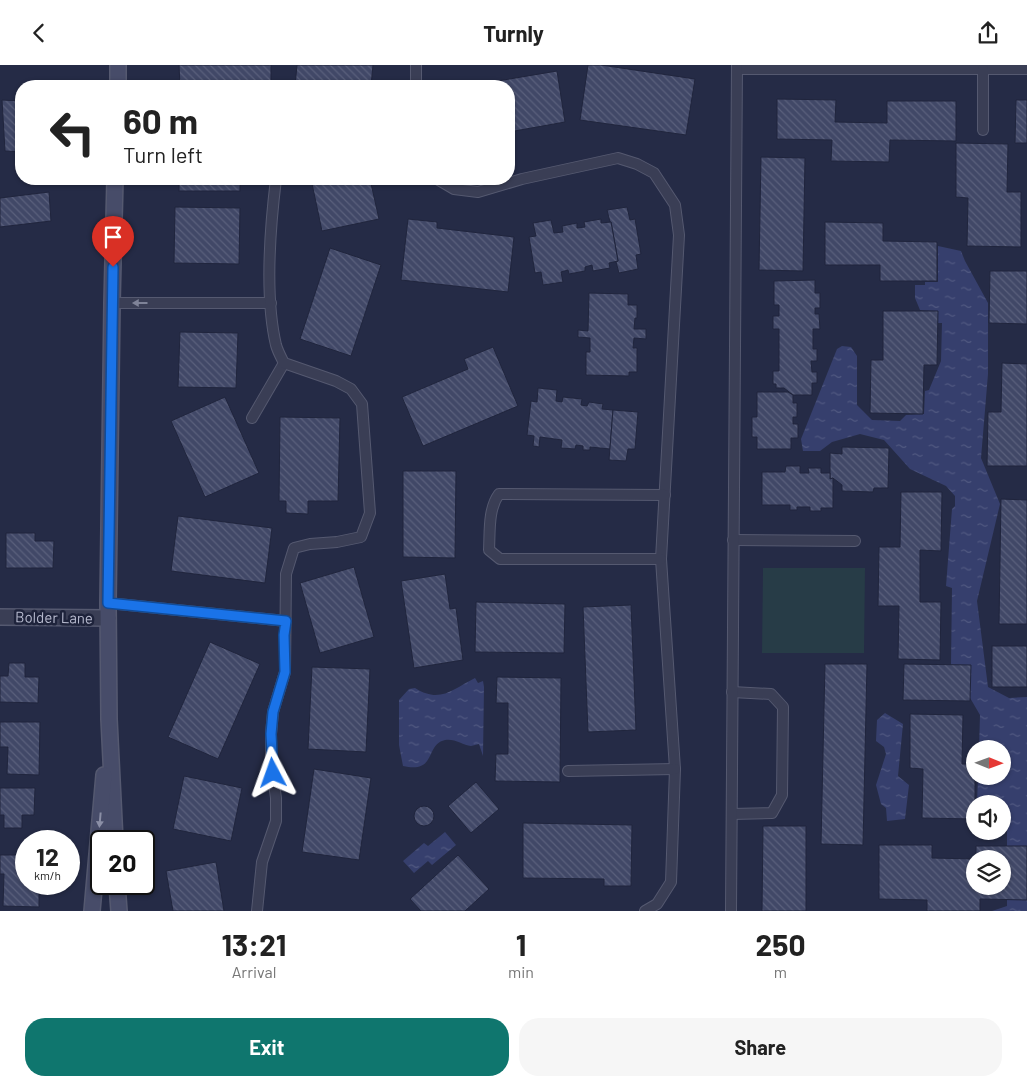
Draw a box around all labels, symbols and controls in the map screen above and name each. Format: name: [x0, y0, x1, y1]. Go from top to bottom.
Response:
icon: back: [25, 19, 53, 47]
icon: share: [974, 19, 1002, 47]
text: Turnly: [483, 20, 544, 46]
text: 60 m: [123, 99, 198, 141]
icon: left: [40, 100, 105, 165]
text: Turn left: [123, 141, 203, 167]
pin: [92, 216, 134, 267]
icon: arrive: [99, 223, 127, 251]
one-way arrow: [131, 299, 147, 307]
street label: Bolder Lane: [15, 607, 93, 627]
north arrow: [966, 740, 1011, 785]
map controls: [966, 740, 1011, 895]
position arrow: [246, 746, 298, 798]
button: sound: [966, 795, 1011, 840]
one-way arrow: [96, 812, 104, 828]
speed limit sign: 20: [90, 830, 155, 895]
text: 12: [36, 841, 59, 871]
button: layers: [966, 850, 1011, 895]
text: km/h: [34, 868, 61, 882]
text: 13:21: [222, 926, 286, 962]
text: 1: [516, 926, 526, 962]
text: 250: [755, 926, 806, 962]
text: Arrival: [232, 962, 276, 981]
text: min: [508, 962, 534, 981]
text: m: [774, 962, 787, 981]
button: Exit: [25, 1018, 509, 1076]
button: Share: [519, 1018, 1002, 1076]

